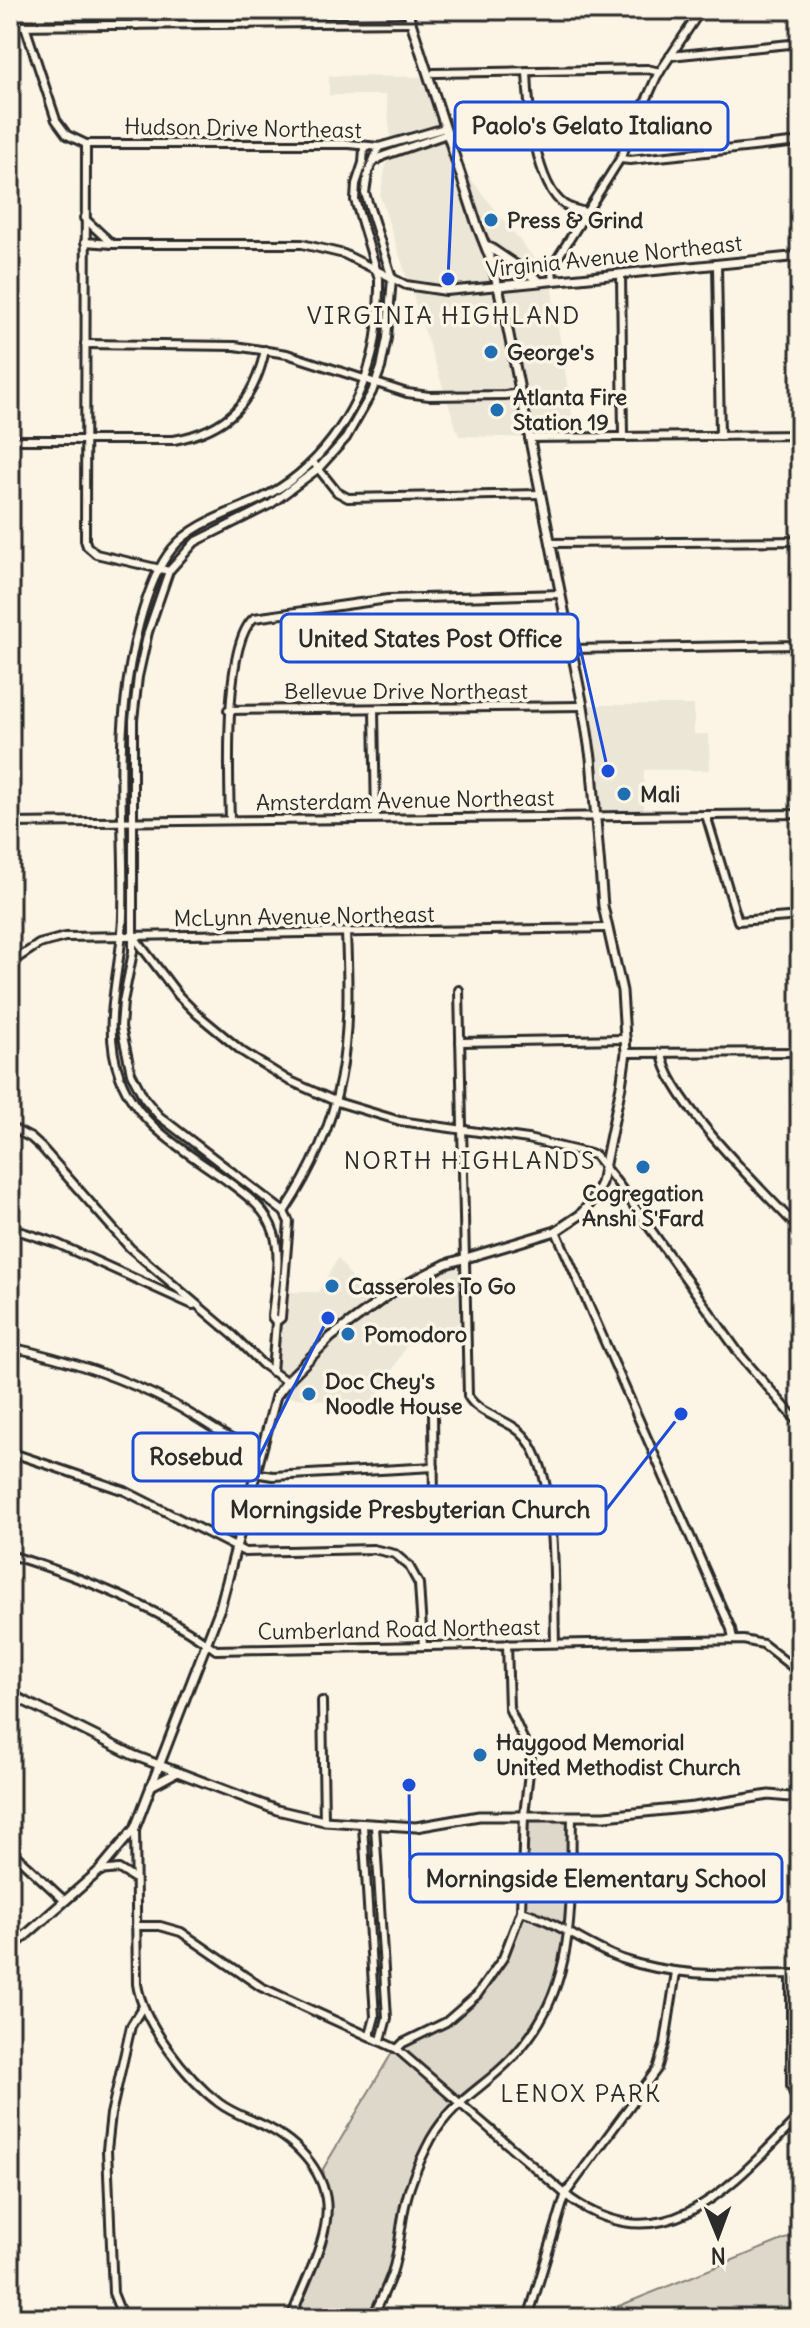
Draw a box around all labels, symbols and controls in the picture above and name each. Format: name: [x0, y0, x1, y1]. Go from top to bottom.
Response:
callout: Paolo's Gelato Italiano: [455, 102, 728, 150]
text: Paolo's Gelato Italiano: [472, 110, 712, 140]
street label: Hudson Drive Northeast: [124, 112, 362, 144]
place label: Press & Grind: [507, 206, 643, 234]
marker: Press & Grind: [482, 211, 500, 229]
street label: Virginia Avenue Northeast: [485, 229, 743, 283]
district label: VIRGINIA HIGHLAND: [307, 300, 581, 330]
place label: George's: [507, 338, 594, 366]
marker: George's: [482, 343, 500, 361]
place label: Atlanta Fire Station 19: [513, 383, 627, 436]
marker: Atlanta Fire Station 19: [488, 401, 506, 419]
callout: United States Post Office: [281, 614, 578, 662]
text: United States Post Office: [298, 623, 562, 653]
street label: Bellevue Drive Northeast: [284, 677, 528, 705]
place label: Mali: [640, 780, 680, 808]
street label: Amsterdam Avenue Northeast: [256, 783, 554, 817]
marker: Mali: [615, 785, 633, 803]
street label: McLynn Avenue Northeast: [173, 900, 435, 932]
district label: NORTH HIGHLANDS: [344, 1145, 596, 1175]
marker: Cogregation Anshi S'Fard: [634, 1158, 652, 1176]
place label: Cogregation Anshi S'Fard: [582, 1179, 704, 1232]
place label: Casseroles To Go: [348, 1272, 516, 1300]
marker: Casseroles To Go: [323, 1277, 341, 1295]
place label: Pomodoro: [364, 1320, 467, 1348]
marker: Pomodoro: [339, 1325, 357, 1343]
place label: Doc Chey's Noodle House: [325, 1367, 463, 1420]
marker: Doc Chey's Noodle House: [300, 1385, 318, 1403]
callout: Rosebud: [133, 1433, 259, 1481]
text: Rosebud: [149, 1441, 243, 1471]
callout: Morningside Presbyterian Church: [213, 1486, 606, 1534]
text: Morningside Presbyterian Church: [230, 1494, 590, 1524]
street label: Cumberland Road Northeast: [257, 1613, 541, 1645]
place label: Haygood Memorial United Methodist Church: [496, 1728, 741, 1781]
marker: Haygood Memorial United Methodist Church: [471, 1746, 489, 1764]
callout: Morningside Elementary School: [410, 1854, 782, 1902]
text: Morningside Elementary School: [426, 1863, 766, 1893]
district label: LENOX PARK: [500, 2078, 662, 2108]
north arrow: [678, 2196, 758, 2276]
text: N: [711, 2242, 726, 2270]

